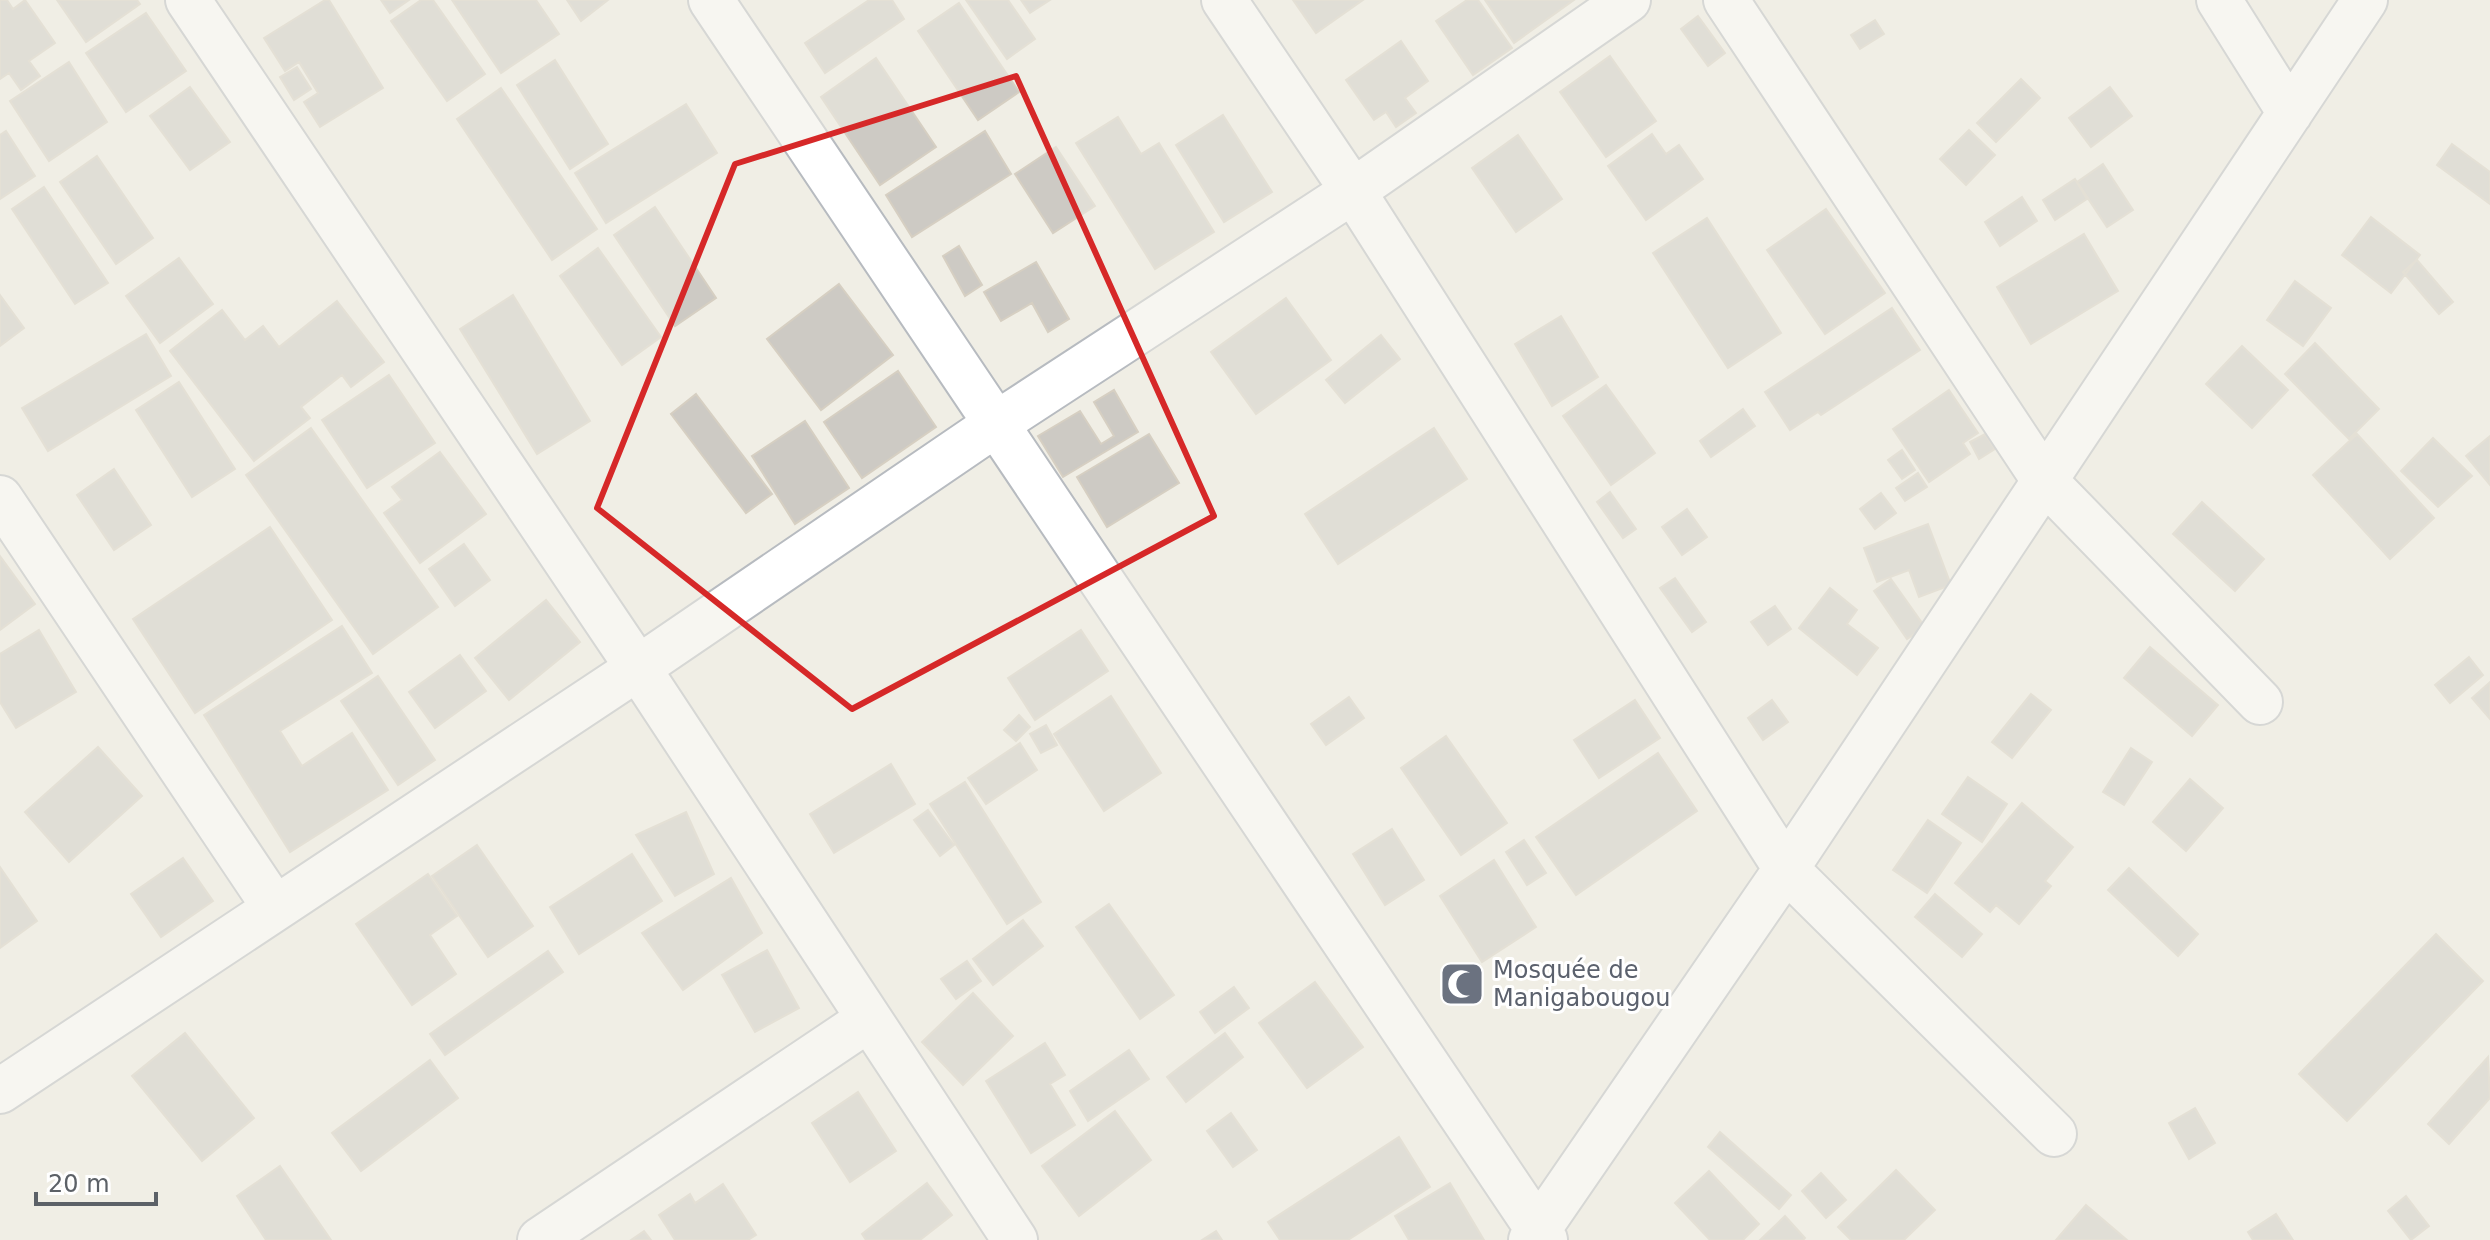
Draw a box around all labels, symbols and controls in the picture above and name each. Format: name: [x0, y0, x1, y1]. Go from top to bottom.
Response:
place label: Mosquée de Manigabougou: [1493, 956, 1671, 1012]
mosque icon: Mosquée de Manigabougou: [1438, 960, 1486, 1008]
scale bar: [36, 1156, 156, 1206]
text: 20 m: [48, 1170, 110, 1198]

